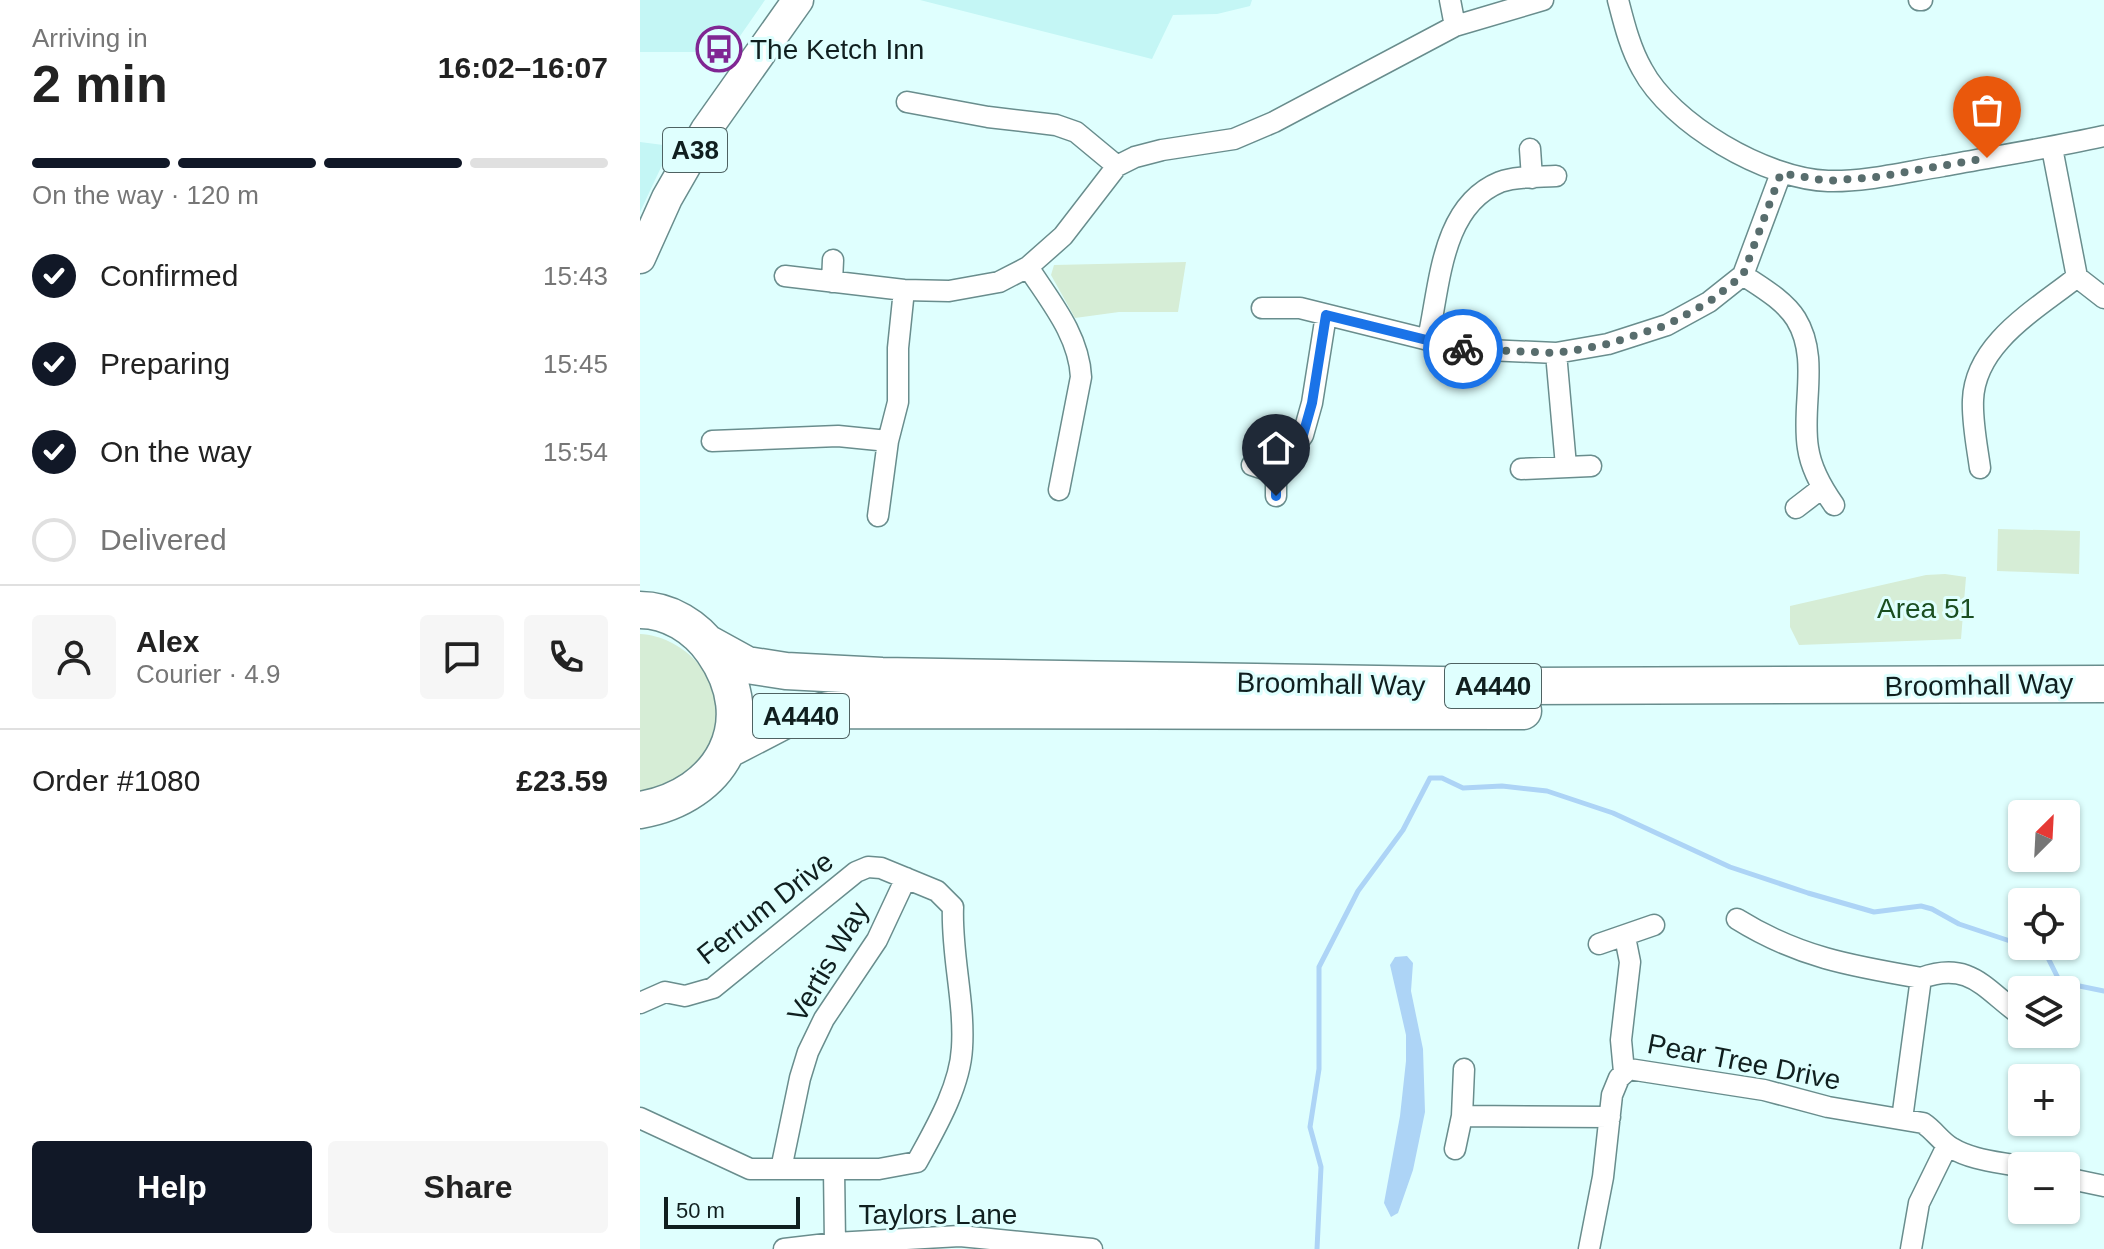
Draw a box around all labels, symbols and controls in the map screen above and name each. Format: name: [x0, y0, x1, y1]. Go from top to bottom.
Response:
text: Arriving in: [32, 23, 148, 53]
bus stop icon: The Ketch Inn: [695, 25, 743, 73]
place label: The Ketch Inn: [750, 34, 924, 65]
text: 16:02–16:07: [438, 51, 608, 84]
text: 2 min: [32, 55, 168, 113]
pin: [1953, 76, 2021, 158]
icon: bag: [1965, 88, 2009, 132]
road number: A38: [663, 128, 727, 172]
text: On the way · 120 m: [32, 180, 259, 210]
icon: check: [32, 254, 76, 298]
text: Confirmed: [100, 259, 238, 292]
text: 15:43: [543, 261, 608, 291]
courier: [1423, 309, 1503, 389]
icon: bike: [1441, 327, 1485, 371]
icon: check: [32, 342, 76, 386]
text: Preparing: [100, 347, 230, 380]
text: 15:45: [543, 349, 608, 379]
pin: [1242, 414, 1310, 496]
icon: home: [1254, 426, 1298, 470]
icon: check: [32, 430, 76, 474]
text: On the way: [100, 435, 252, 468]
text: 15:54: [543, 437, 608, 467]
text: Delivered: [100, 523, 227, 556]
park label: Area 51: [1877, 593, 1975, 624]
button: person: [32, 615, 116, 699]
button: chat: [420, 615, 504, 699]
button: phone: [524, 615, 608, 699]
text: Alex: [136, 625, 199, 658]
text: Courier · 4.9: [136, 659, 281, 689]
road number: A4440: [1445, 664, 1541, 708]
street label: Broomhall Way: [1236, 667, 1426, 701]
street label: Broomhall Way: [1884, 668, 2074, 702]
road number: A4440: [753, 694, 849, 738]
text: Order #1080: [32, 764, 200, 797]
text: £23.59: [516, 764, 608, 797]
north arrow: [2008, 800, 2080, 872]
map controls: [2008, 800, 2080, 1224]
street label: Ferrum Drive: [691, 846, 839, 970]
button: locate: [2008, 888, 2080, 960]
street label: Vertis Way: [781, 897, 875, 1027]
button: layers: [2008, 976, 2080, 1048]
street label: Pear Tree Drive: [1645, 1028, 1843, 1096]
button: +: [2008, 1064, 2080, 1136]
button: Help: [32, 1141, 312, 1233]
button: Share: [328, 1141, 608, 1233]
button: −: [2008, 1152, 2080, 1224]
scale bar: [664, 1193, 800, 1229]
text: 50 m: [676, 1198, 725, 1223]
street label: Taylors Lane: [859, 1199, 1017, 1230]

